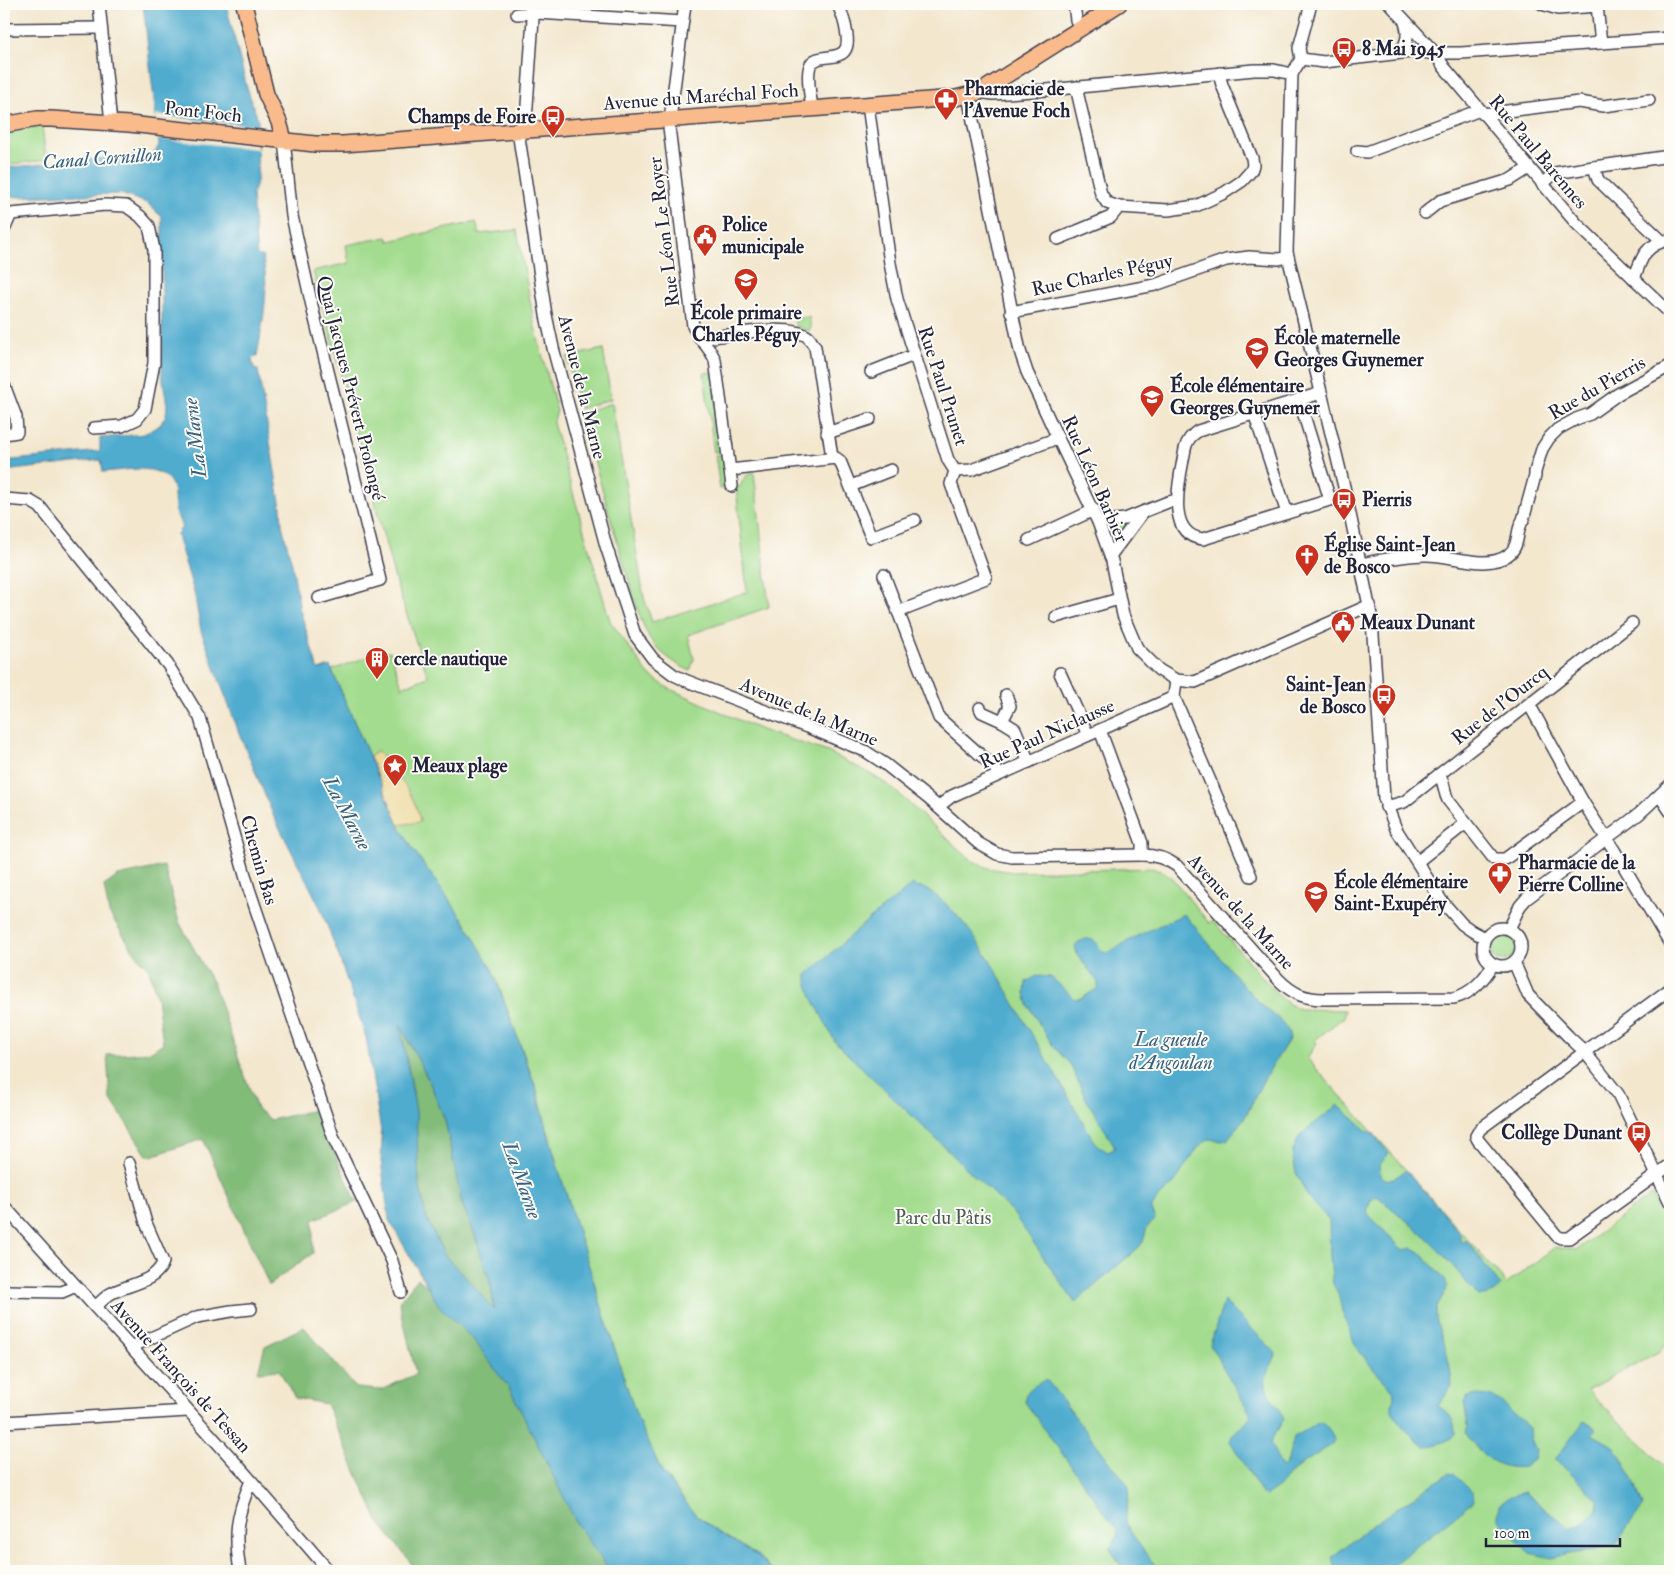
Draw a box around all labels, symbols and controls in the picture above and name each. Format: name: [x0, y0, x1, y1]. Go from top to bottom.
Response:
bus stop icon: 8 Mai 1945: [1331, 36, 1357, 70]
place label: 8 Mai 1945: [1362, 37, 1446, 61]
place label: Pharmacie de l'Avenue Foch: [963, 77, 1070, 123]
street label: Avenue du Maréchal Foch: [602, 78, 800, 116]
pharmacy icon: Pharmacie de l'Avenue Foch: [933, 87, 959, 121]
street label: Rue Paul Barennes: [1483, 90, 1593, 214]
street label: Pont Foch: [163, 96, 243, 128]
bus stop icon: Champs de Foire: [540, 104, 566, 138]
place label: Champs de Foire: [408, 105, 536, 130]
water label: Canal Cornillon: [42, 141, 162, 175]
street label: Rue Léon Le Royer: [643, 155, 685, 309]
place label: Police municipale: [722, 213, 804, 260]
public building icon: Police municipale: [692, 223, 718, 257]
street label: Rue Charles Péguy: [1029, 248, 1175, 302]
school or university icon: École primaire Charles Péguy: [733, 267, 759, 301]
street label: Quai Jacques Prévert Prolongé: [311, 273, 391, 503]
place label: École primaire Charles Péguy: [690, 299, 802, 348]
street label: Avenue de la Marne: [552, 311, 612, 462]
street label: Rue Paul Prunet: [912, 323, 974, 449]
place label: École maternelle Georges Guynemer: [1274, 324, 1424, 373]
school or university icon: École maternelle Georges Guynemer: [1244, 336, 1270, 370]
street label: Rue du Pierris: [1544, 351, 1650, 425]
place label: École élémentaire Georges Guynemer: [1170, 372, 1320, 421]
school or university icon: École élémentaire Georges Guynemer: [1139, 384, 1165, 418]
water label: La Marne: [178, 396, 212, 480]
street label: Rue Léon Barbier: [1056, 412, 1134, 546]
bus stop icon: Pierris: [1331, 487, 1357, 521]
place label: Pierris: [1362, 488, 1412, 512]
place label: Église Saint-Jean de Bosco: [1324, 531, 1456, 579]
church icon: Église Saint-Jean de Bosco: [1294, 543, 1320, 577]
public building icon: Meaux Dunant: [1330, 610, 1356, 644]
place label: Meaux Dunant: [1359, 611, 1476, 635]
building icon: cercle nautique: [364, 646, 390, 680]
place label: cercle nautique: [394, 647, 507, 672]
street label: Rue de l'Ourcq: [1447, 660, 1553, 750]
street label: Avenue de la Marne: [735, 672, 882, 752]
place label: Saint-Jean de Bosco: [1286, 673, 1366, 719]
bus stop icon: Saint-Jean de Bosco: [1371, 683, 1397, 717]
street label: Rue Paul Niclausse: [976, 693, 1118, 775]
place icon: Meaux plage: [382, 753, 408, 787]
place label: Meaux plage: [411, 754, 508, 779]
water label: La Marne: [317, 771, 377, 855]
street label: Chemin Bas: [235, 812, 283, 908]
street label: Avenue de la Marne: [1182, 848, 1299, 975]
place label: Pharmacie de la Pierre Colline: [1518, 851, 1636, 897]
pharmacy icon: Pharmacie de la Pierre Colline: [1487, 861, 1513, 895]
place label: École élémentaire Saint-Exupéry: [1334, 868, 1468, 917]
school or university icon: École élémentaire Saint-Exupéry: [1303, 880, 1329, 914]
water label: La gueule d'Angoulan: [1128, 1027, 1213, 1075]
bus stop icon: Collège Dunant: [1626, 1120, 1652, 1154]
place label: Collège Dunant: [1501, 1121, 1623, 1146]
water label: La Marne: [496, 1137, 548, 1222]
park label: Parc du Pâtis: [895, 1206, 991, 1230]
street label: Avenue François de Tessan: [105, 1293, 257, 1458]
scale bar: [1486, 1515, 1620, 1547]
text: 100 m: [1494, 1524, 1530, 1543]

